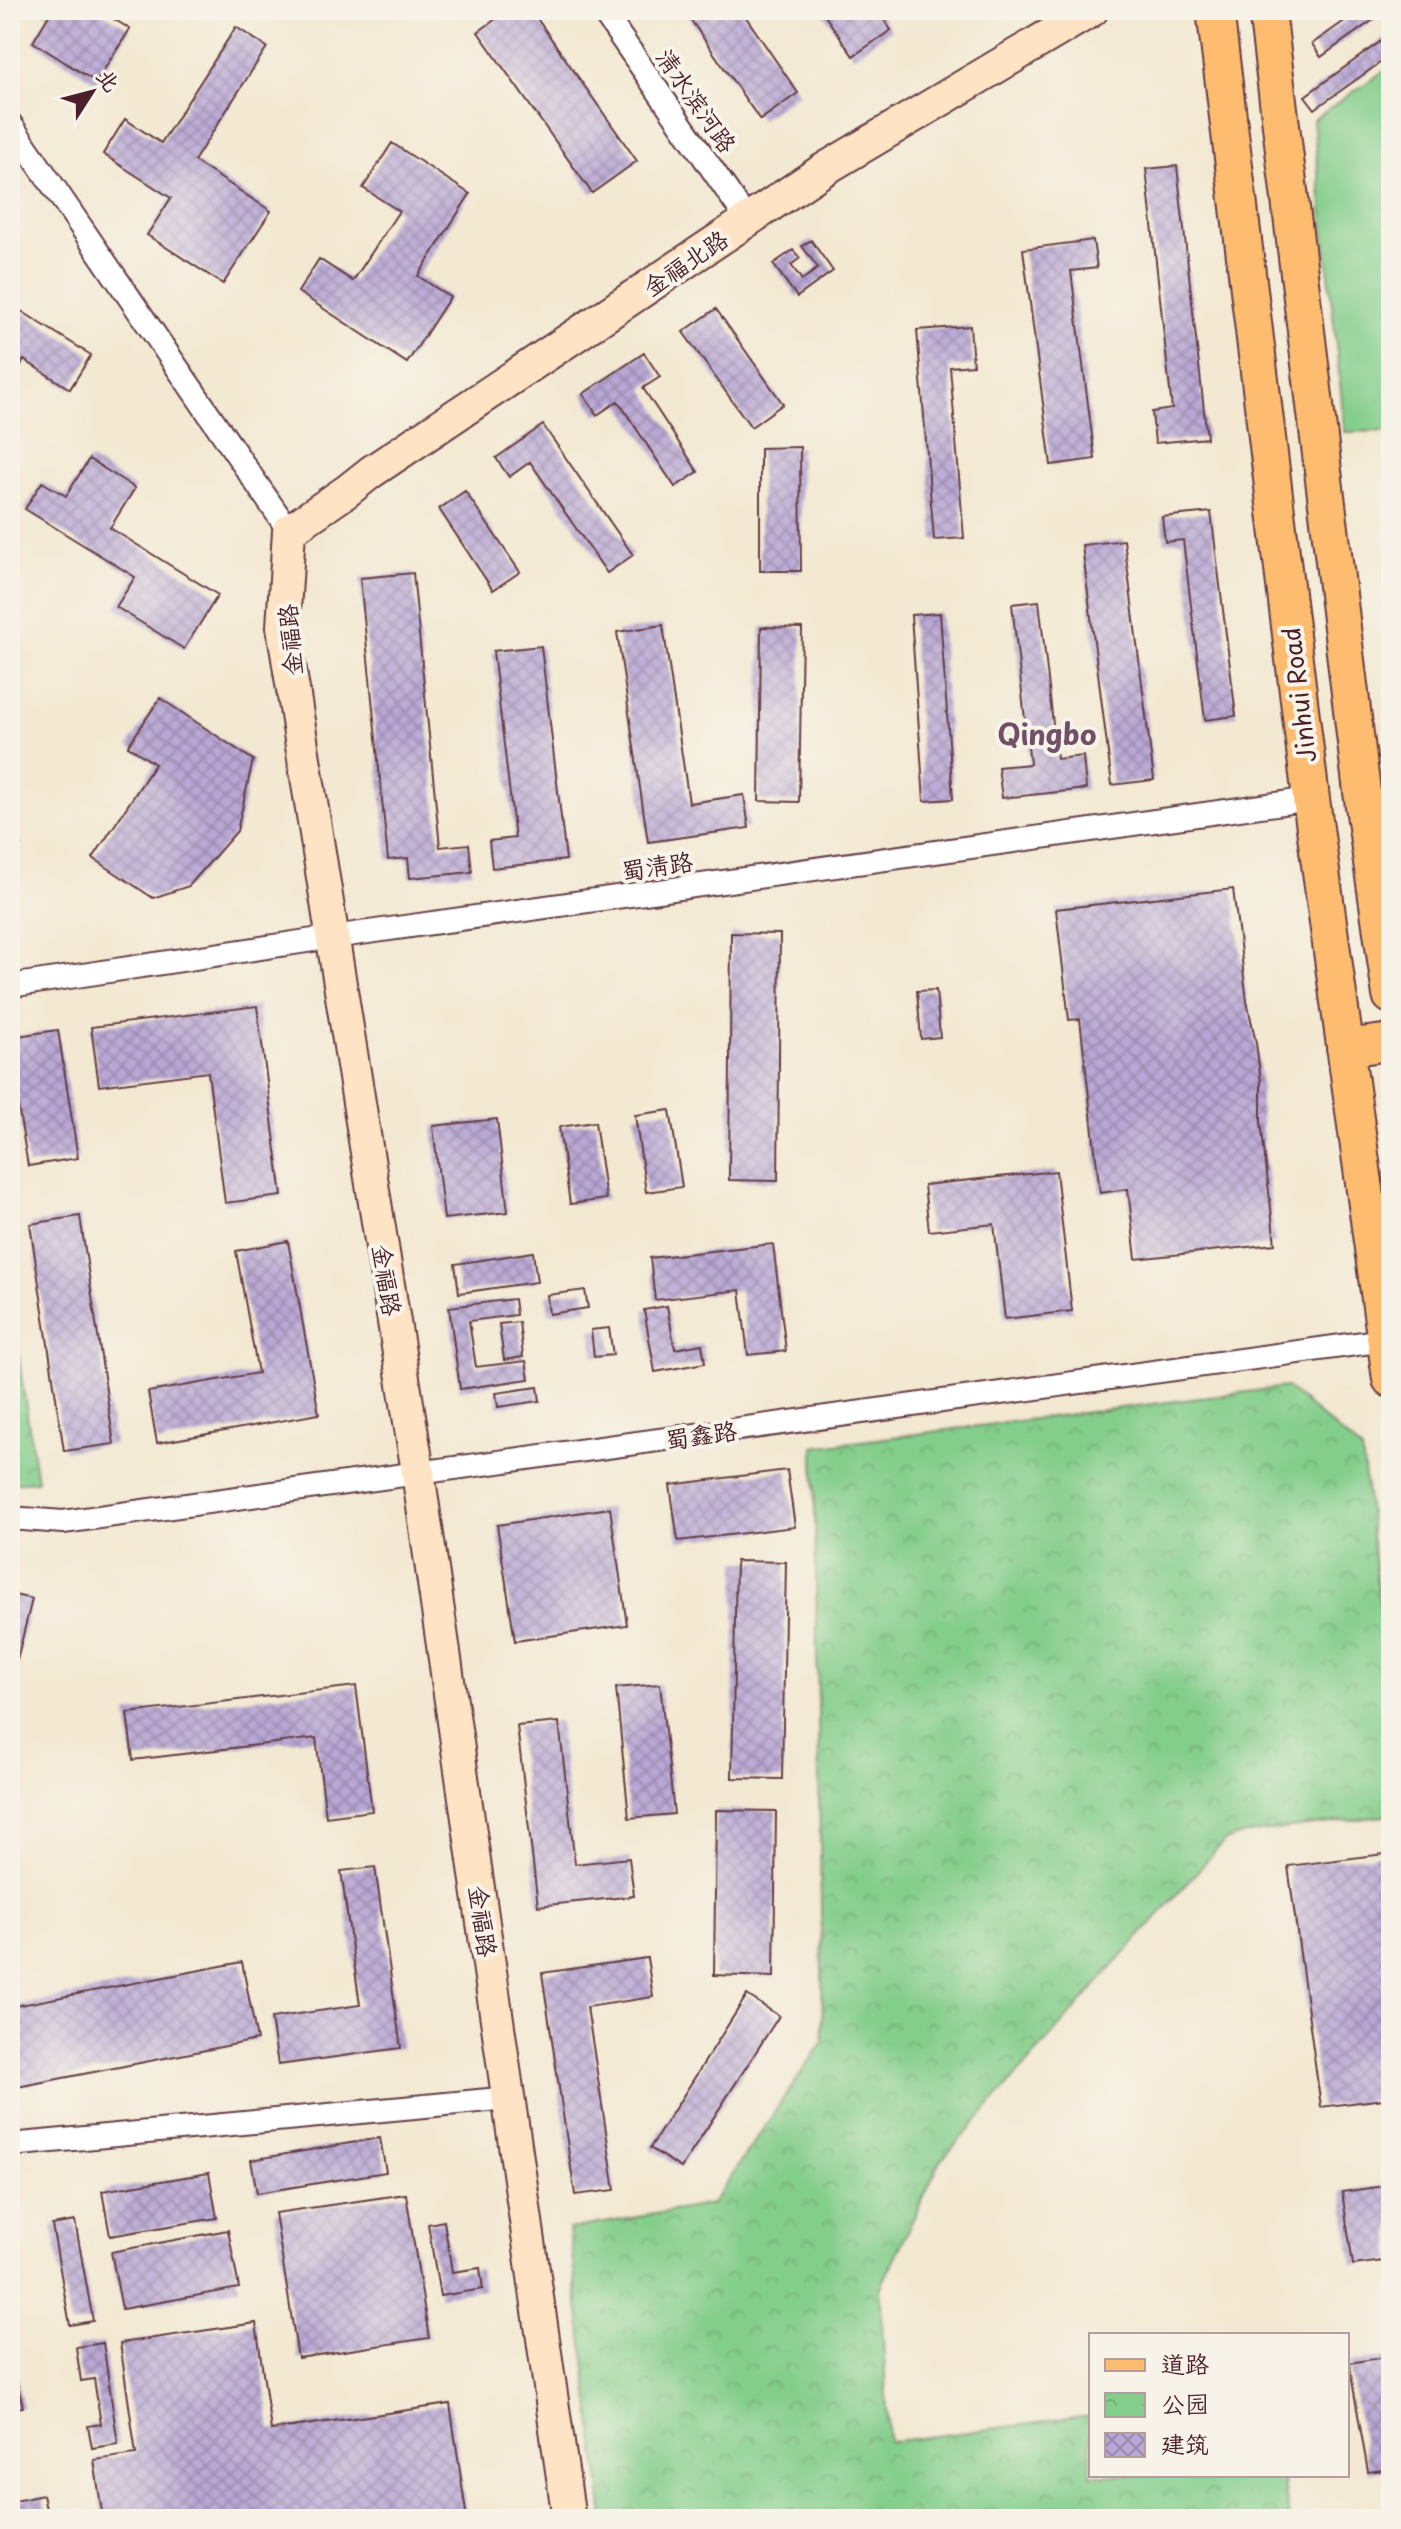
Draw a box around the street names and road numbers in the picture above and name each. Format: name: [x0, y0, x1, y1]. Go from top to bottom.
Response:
street label: 清水滨河路: [648, 41, 746, 159]
street label: 金福北路: [635, 220, 735, 304]
street label: 金福路: [268, 603, 310, 677]
street label: Jinhui Road: [1272, 625, 1324, 765]
street label: 蜀清路: [619, 842, 695, 888]
street label: 金福路: [365, 1242, 411, 1318]
street label: 蜀鑫路: [663, 1411, 739, 1457]
street label: 金福路: [461, 1883, 507, 1959]

